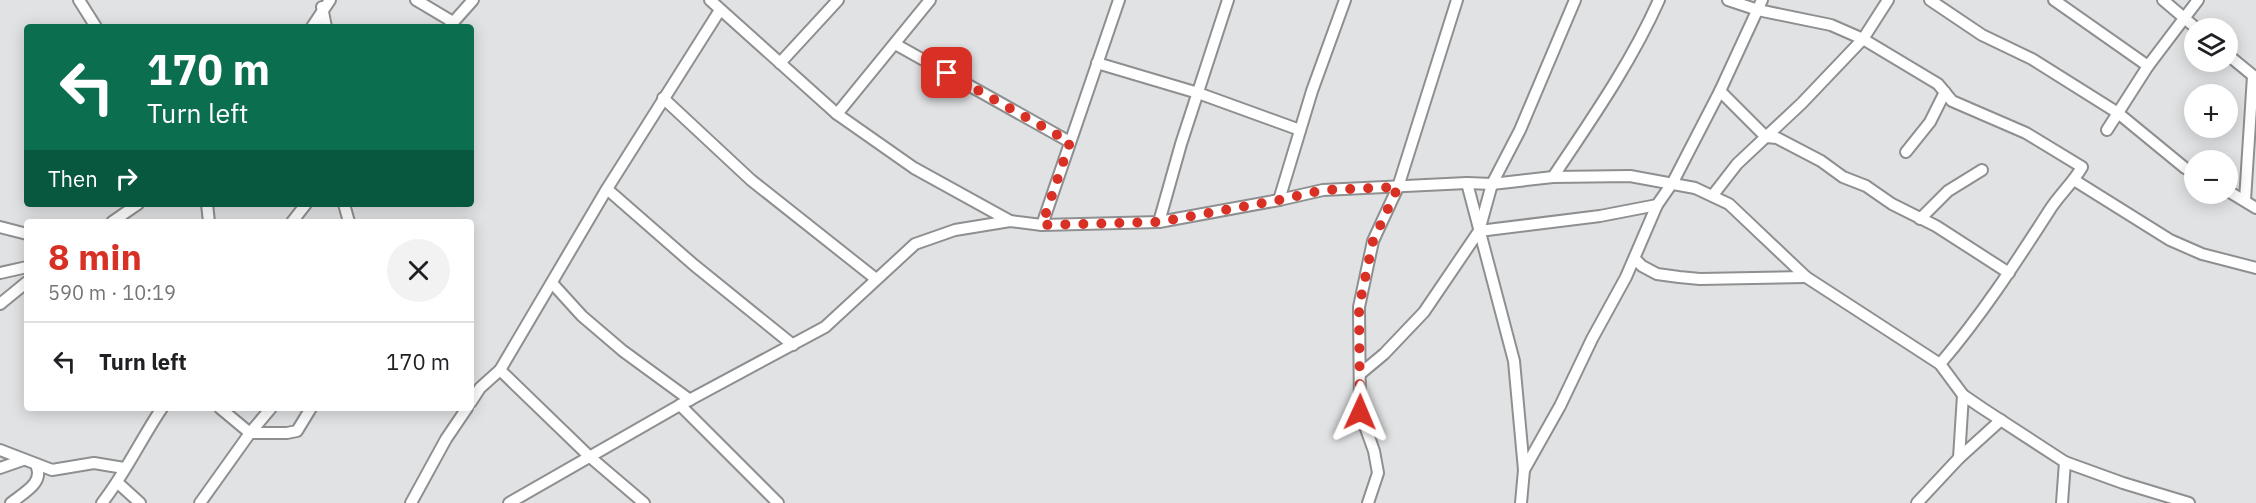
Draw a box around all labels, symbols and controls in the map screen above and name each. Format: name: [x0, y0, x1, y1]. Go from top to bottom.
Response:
map controls: [2184, 18, 2238, 204]
button: layers: [2184, 18, 2238, 72]
text: 170 m: [147, 42, 270, 97]
pin: [921, 47, 972, 98]
icon: left: [48, 48, 126, 126]
icon: arrive: [930, 56, 963, 89]
button: +: [2184, 84, 2238, 138]
text: Turn left: [147, 95, 248, 130]
button: −: [2184, 150, 2238, 204]
icon: right: [110, 162, 143, 195]
text: Then: [48, 164, 98, 193]
text: 8 min: [48, 233, 142, 280]
button: close: [387, 239, 450, 302]
text: 590 m · 10:19: [48, 279, 176, 306]
icon: left: [48, 345, 81, 378]
text: Turn left: [99, 347, 187, 376]
text: 170 m: [386, 347, 450, 376]
position arrow: [1328, 380, 1392, 444]

